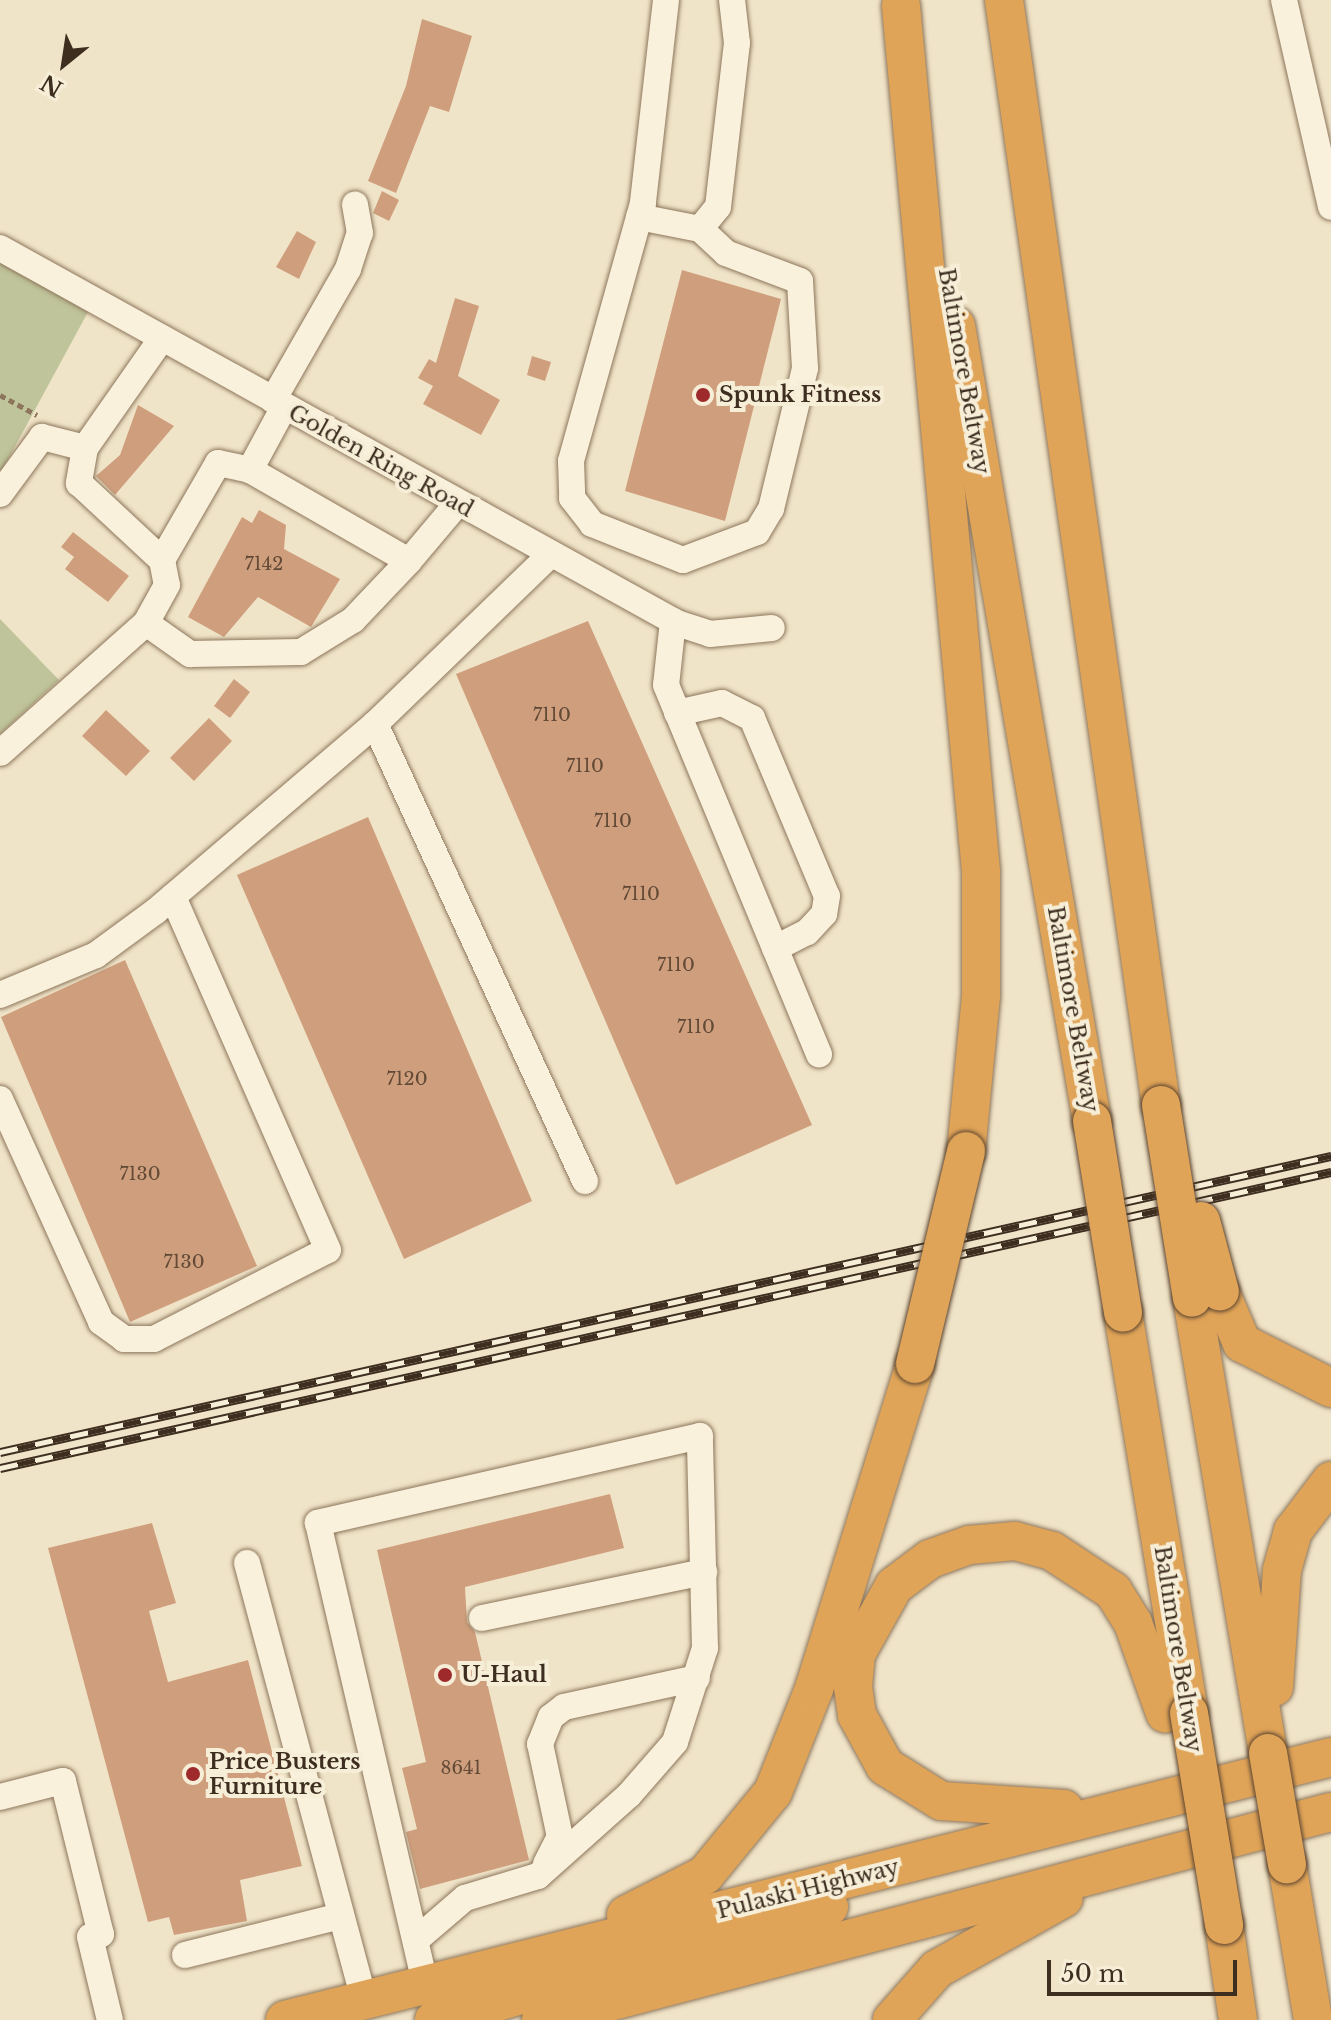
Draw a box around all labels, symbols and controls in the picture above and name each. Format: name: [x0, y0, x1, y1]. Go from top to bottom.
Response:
north arrow: [24, 24, 104, 104]
text: N: [36, 68, 67, 102]
street label: Baltimore Beltway: [933, 266, 995, 476]
place label: Spunk Fitness: [719, 382, 882, 408]
marker: Spunk Fitness: [694, 386, 712, 404]
street label: Golden Ring Road: [284, 399, 478, 523]
house number: 7142: [245, 553, 283, 575]
house number: 7110: [533, 704, 571, 726]
house number: 7110: [566, 755, 604, 777]
house number: 7110: [594, 810, 632, 832]
house number: 7110: [622, 883, 660, 905]
street label: Baltimore Beltway: [1042, 904, 1104, 1114]
house number: 7110: [657, 954, 695, 976]
house number: 7110: [677, 1016, 715, 1038]
house number: 7120: [386, 1068, 428, 1090]
house number: 7130: [119, 1163, 161, 1185]
house number: 7130: [163, 1251, 205, 1273]
street label: Baltimore Beltway: [1149, 1544, 1207, 1754]
place label: U-Haul: [461, 1662, 547, 1688]
marker: U-Haul: [436, 1666, 454, 1684]
place label: Price Busters Furniture: [209, 1748, 361, 1800]
house number: 8641: [440, 1757, 482, 1779]
marker: Price Busters Furniture: [184, 1765, 202, 1783]
street label: Pulaski Highway: [714, 1854, 902, 1924]
scale bar: [1051, 1944, 1241, 1994]
text: 50 m: [1061, 1959, 1124, 1988]

